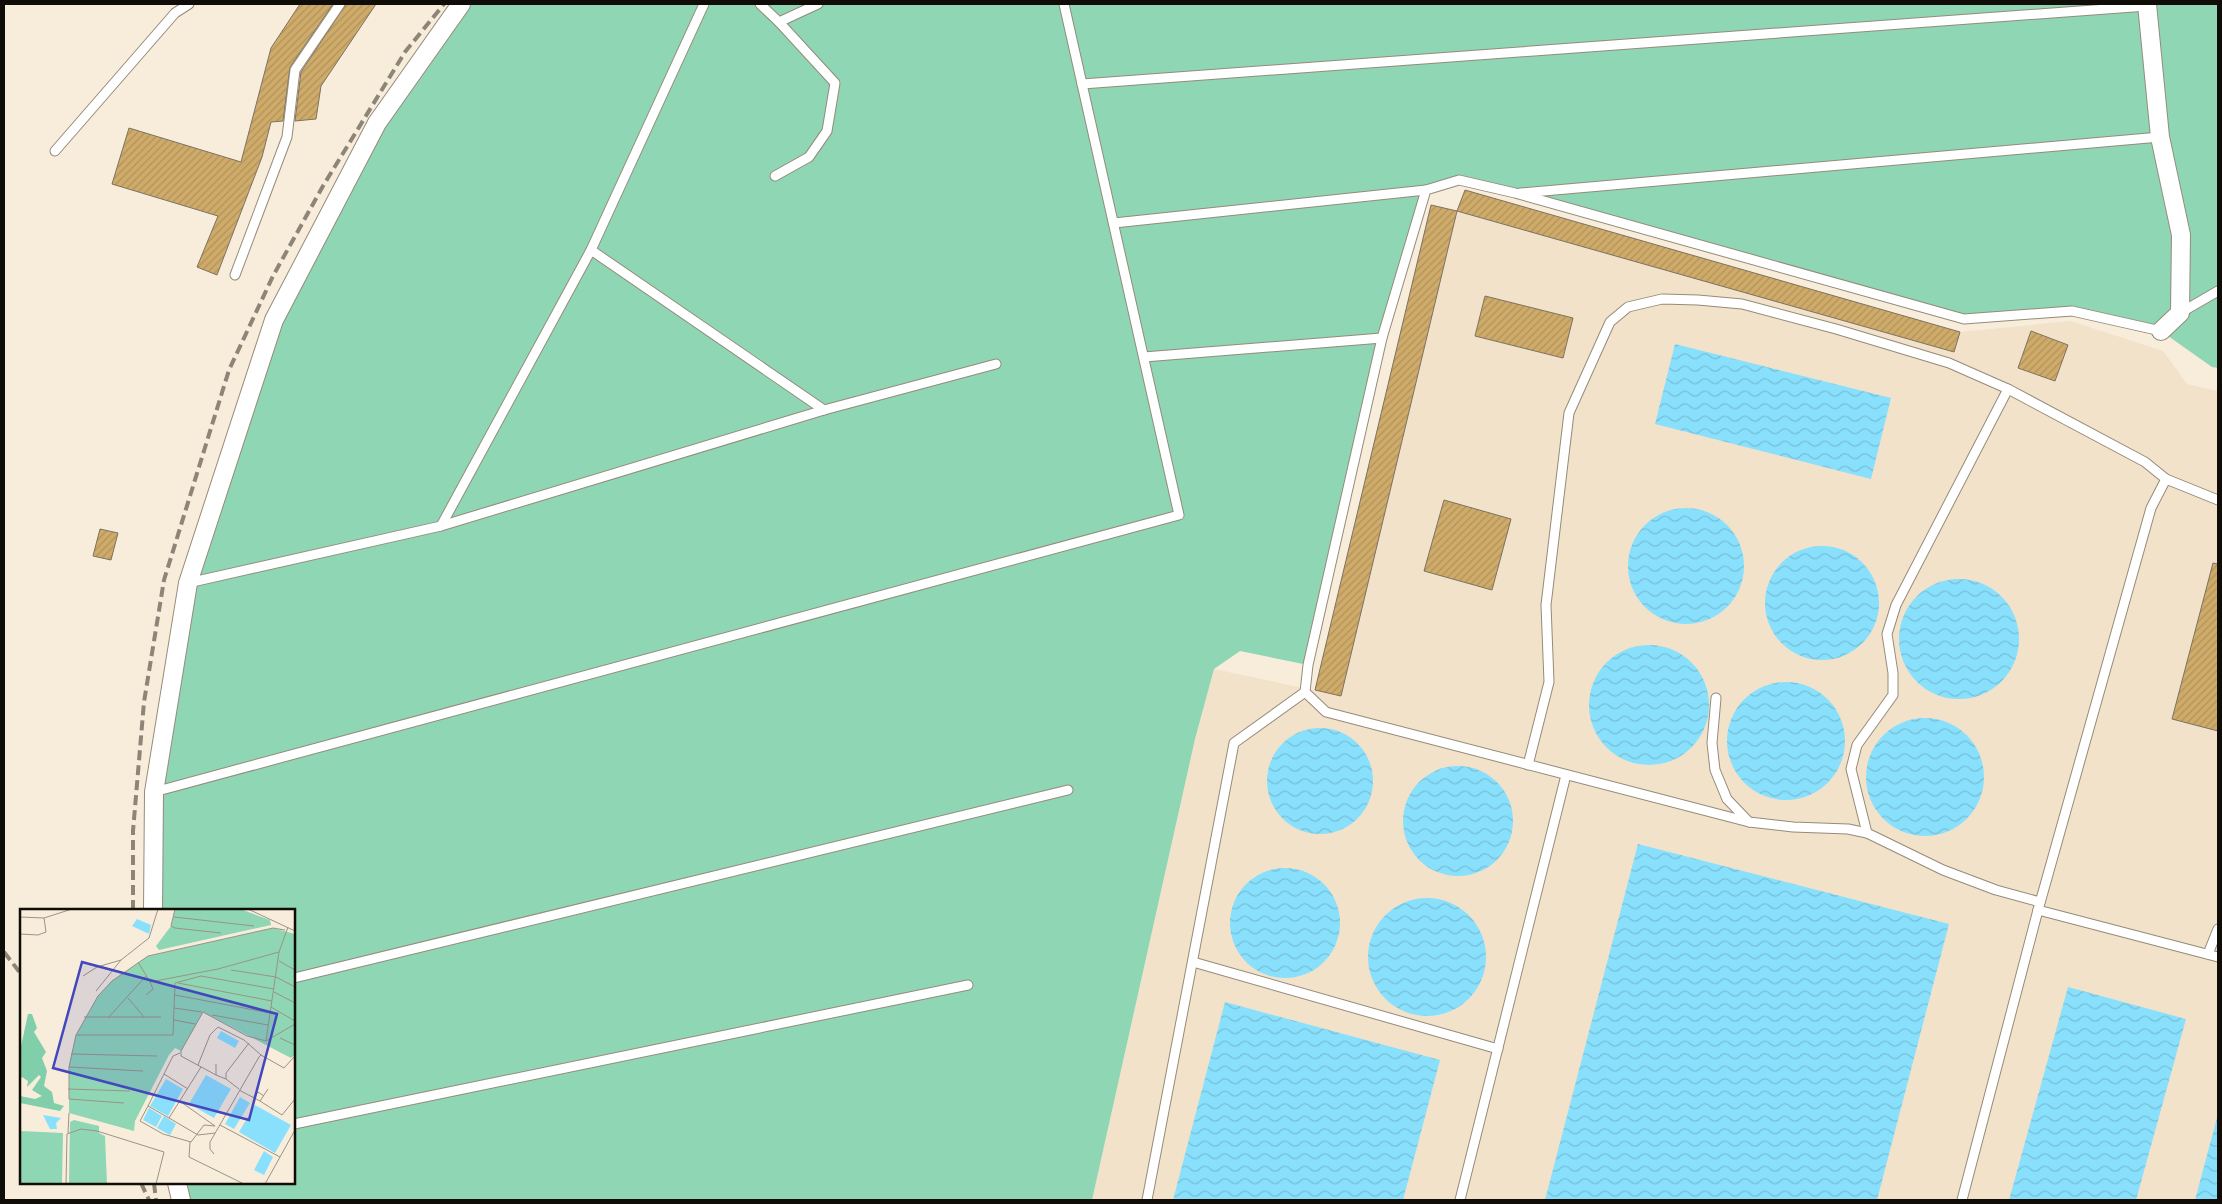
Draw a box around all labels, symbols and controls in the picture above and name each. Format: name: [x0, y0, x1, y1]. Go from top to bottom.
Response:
inset map: [20, 909, 295, 1184]

